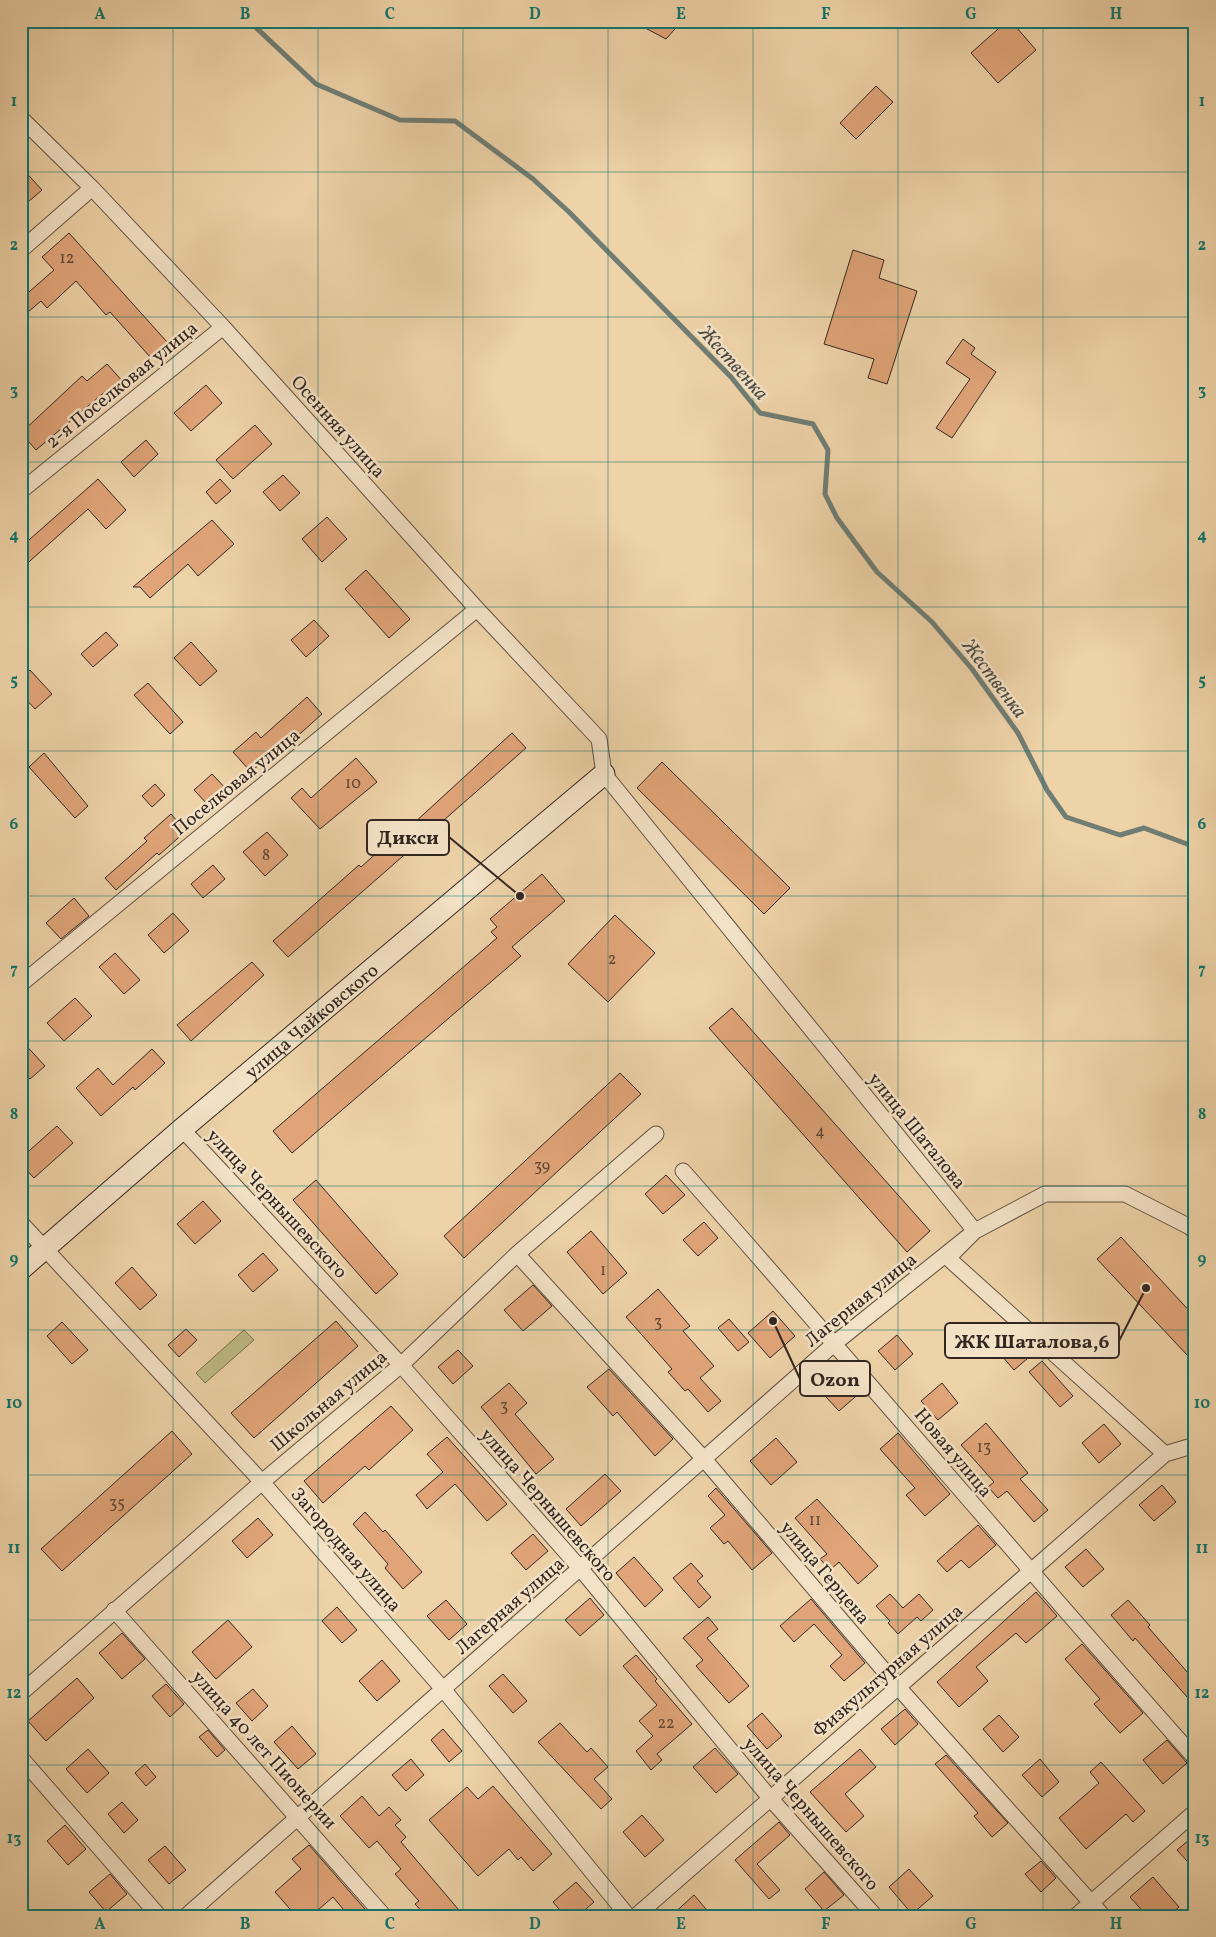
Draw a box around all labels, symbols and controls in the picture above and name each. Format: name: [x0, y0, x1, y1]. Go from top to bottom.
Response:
text: A: [94, 4, 106, 26]
text: B: [240, 4, 251, 26]
text: C: [385, 4, 395, 26]
text: D: [529, 4, 541, 26]
text: E: [676, 4, 686, 26]
text: F: [821, 4, 831, 26]
text: G: [965, 4, 977, 26]
text: H: [1110, 4, 1122, 26]
text: 1: [11, 91, 17, 113]
text: 1: [1199, 91, 1205, 113]
text: 2: [10, 235, 18, 257]
text: 2: [1198, 235, 1206, 257]
house number: 12: [60, 248, 74, 270]
street label: 2-я Поселковая улица: [41, 316, 204, 455]
water label: Жественка: [690, 319, 774, 407]
street label: Осенняя улица: [284, 370, 391, 485]
text: 3: [10, 380, 18, 402]
text: 3: [1198, 380, 1206, 402]
text: 4: [9, 525, 19, 547]
text: 4: [1197, 525, 1207, 547]
water label: Жественка: [954, 633, 1033, 725]
text: 5: [10, 670, 18, 692]
text: 5: [1198, 670, 1206, 692]
street label: Поселковая улица: [168, 723, 307, 842]
house number: 10: [345, 773, 361, 795]
text: 6: [10, 814, 19, 836]
text: 6: [1198, 814, 1207, 836]
callout: Дикси: [367, 820, 449, 855]
text: Дикси: [377, 825, 439, 853]
house number: 8: [262, 845, 270, 867]
house number: 2: [608, 949, 616, 971]
street label: улица Чайковского: [240, 958, 385, 1086]
text: 7: [10, 959, 18, 981]
text: 7: [1198, 959, 1206, 981]
street label: улица Шаталова: [861, 1067, 972, 1195]
text: 8: [10, 1104, 18, 1126]
text: 8: [1198, 1104, 1206, 1126]
house number: 4: [815, 1121, 825, 1143]
street label: улица Чернышевского: [200, 1124, 353, 1285]
house number: 39: [534, 1156, 550, 1178]
street label: Лагерная улица: [800, 1247, 923, 1354]
text: 9: [10, 1249, 19, 1271]
text: 9: [1198, 1249, 1207, 1271]
house number: 1: [600, 1260, 606, 1282]
house number: 3: [654, 1312, 662, 1334]
callout: ЖК Шаталова,6: [945, 1323, 1119, 1358]
text: ЖК Шаталова,6: [955, 1329, 1109, 1357]
street label: Школьная улица: [265, 1345, 393, 1458]
callout: Ozon: [800, 1361, 870, 1396]
text: Ozon: [810, 1367, 860, 1395]
text: 10: [6, 1393, 22, 1415]
text: 10: [1194, 1393, 1210, 1415]
house number: 3: [500, 1396, 508, 1418]
street label: Новая улица: [907, 1403, 998, 1504]
street label: улица Чернышевского: [473, 1423, 622, 1588]
house number: 13: [977, 1437, 991, 1459]
street label: Загородная улица: [284, 1482, 407, 1618]
house number: 35: [109, 1493, 125, 1515]
house number: 11: [809, 1510, 821, 1532]
street label: улица Герцена: [773, 1516, 875, 1631]
text: 11: [8, 1538, 20, 1560]
text: 11: [1196, 1538, 1208, 1560]
street label: Лагерная улица: [450, 1552, 571, 1661]
street label: Физкультурная улица: [807, 1599, 969, 1744]
street label: улица 40 лет Пионерии: [185, 1665, 342, 1836]
text: 12: [7, 1683, 21, 1705]
text: 12: [1195, 1683, 1209, 1705]
house number: 22: [657, 1713, 675, 1735]
street label: улица Чернышевского: [736, 1732, 885, 1897]
text: 13: [7, 1828, 21, 1850]
text: 13: [1195, 1828, 1209, 1850]
text: A: [94, 1914, 106, 1936]
text: B: [240, 1914, 251, 1936]
text: C: [385, 1914, 395, 1936]
text: D: [529, 1914, 541, 1936]
text: E: [676, 1914, 686, 1936]
text: F: [821, 1914, 831, 1936]
text: G: [965, 1914, 977, 1936]
text: H: [1110, 1914, 1122, 1936]

